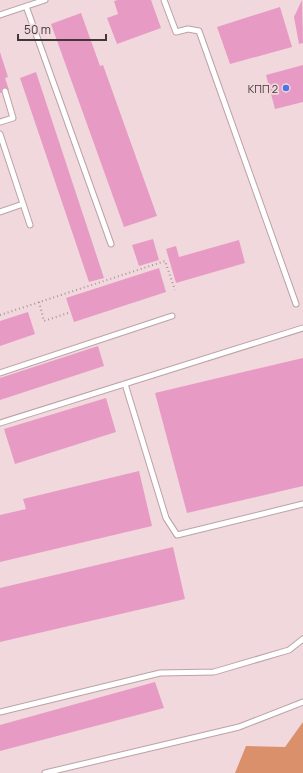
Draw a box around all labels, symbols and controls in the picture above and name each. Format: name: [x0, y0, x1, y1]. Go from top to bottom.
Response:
scale bar: [18, 16, 106, 42]
text: 50 m: [24, 21, 51, 38]
place label: КПП 2: [248, 81, 278, 96]
marker: КПП 2: [281, 83, 291, 93]

